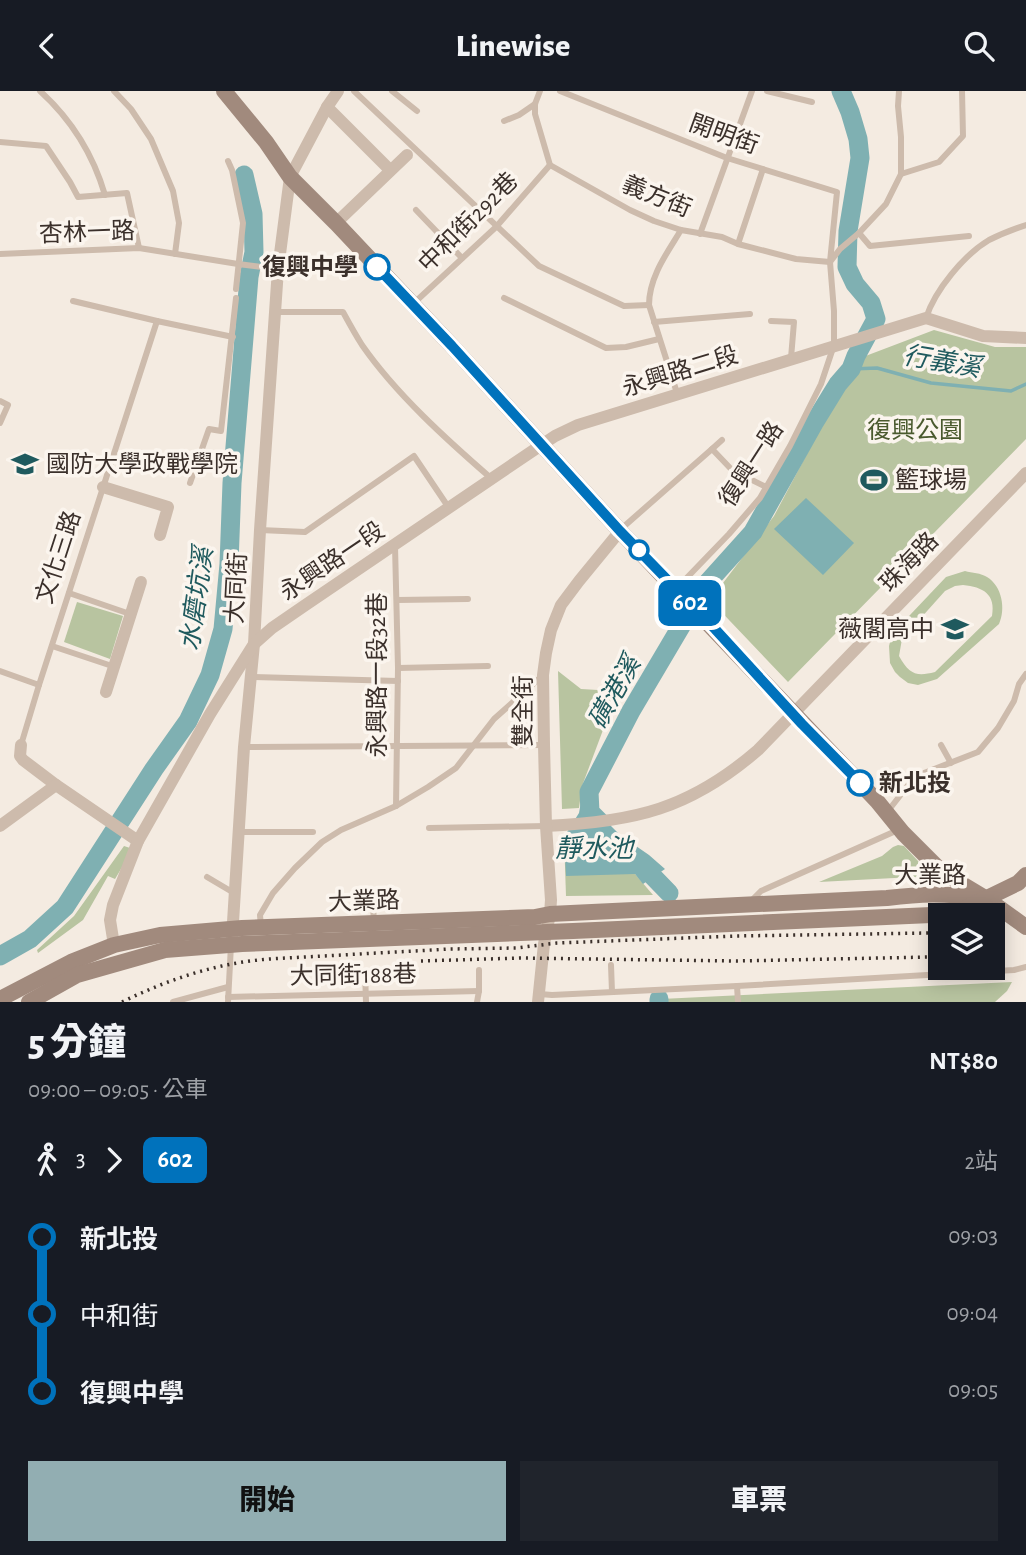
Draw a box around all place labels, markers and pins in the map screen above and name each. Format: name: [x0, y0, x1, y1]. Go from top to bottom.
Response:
place label: 復興中學: [262, 254, 358, 280]
marker: 復興中學: [364, 254, 390, 280]
school or university icon: 國防大學政戰學院: [10, 449, 40, 479]
place label: 國防大學政戰學院: [46, 451, 238, 477]
sports icon: 籃球場: [859, 465, 889, 495]
place label: 籃球場: [895, 467, 967, 493]
unlabelled marker: [629, 540, 649, 560]
school or university icon: 薇閣高中: [940, 614, 970, 644]
place label: 薇閣高中: [838, 616, 934, 642]
marker: 新北投: [847, 770, 873, 796]
place label: 新北投: [879, 770, 951, 796]

